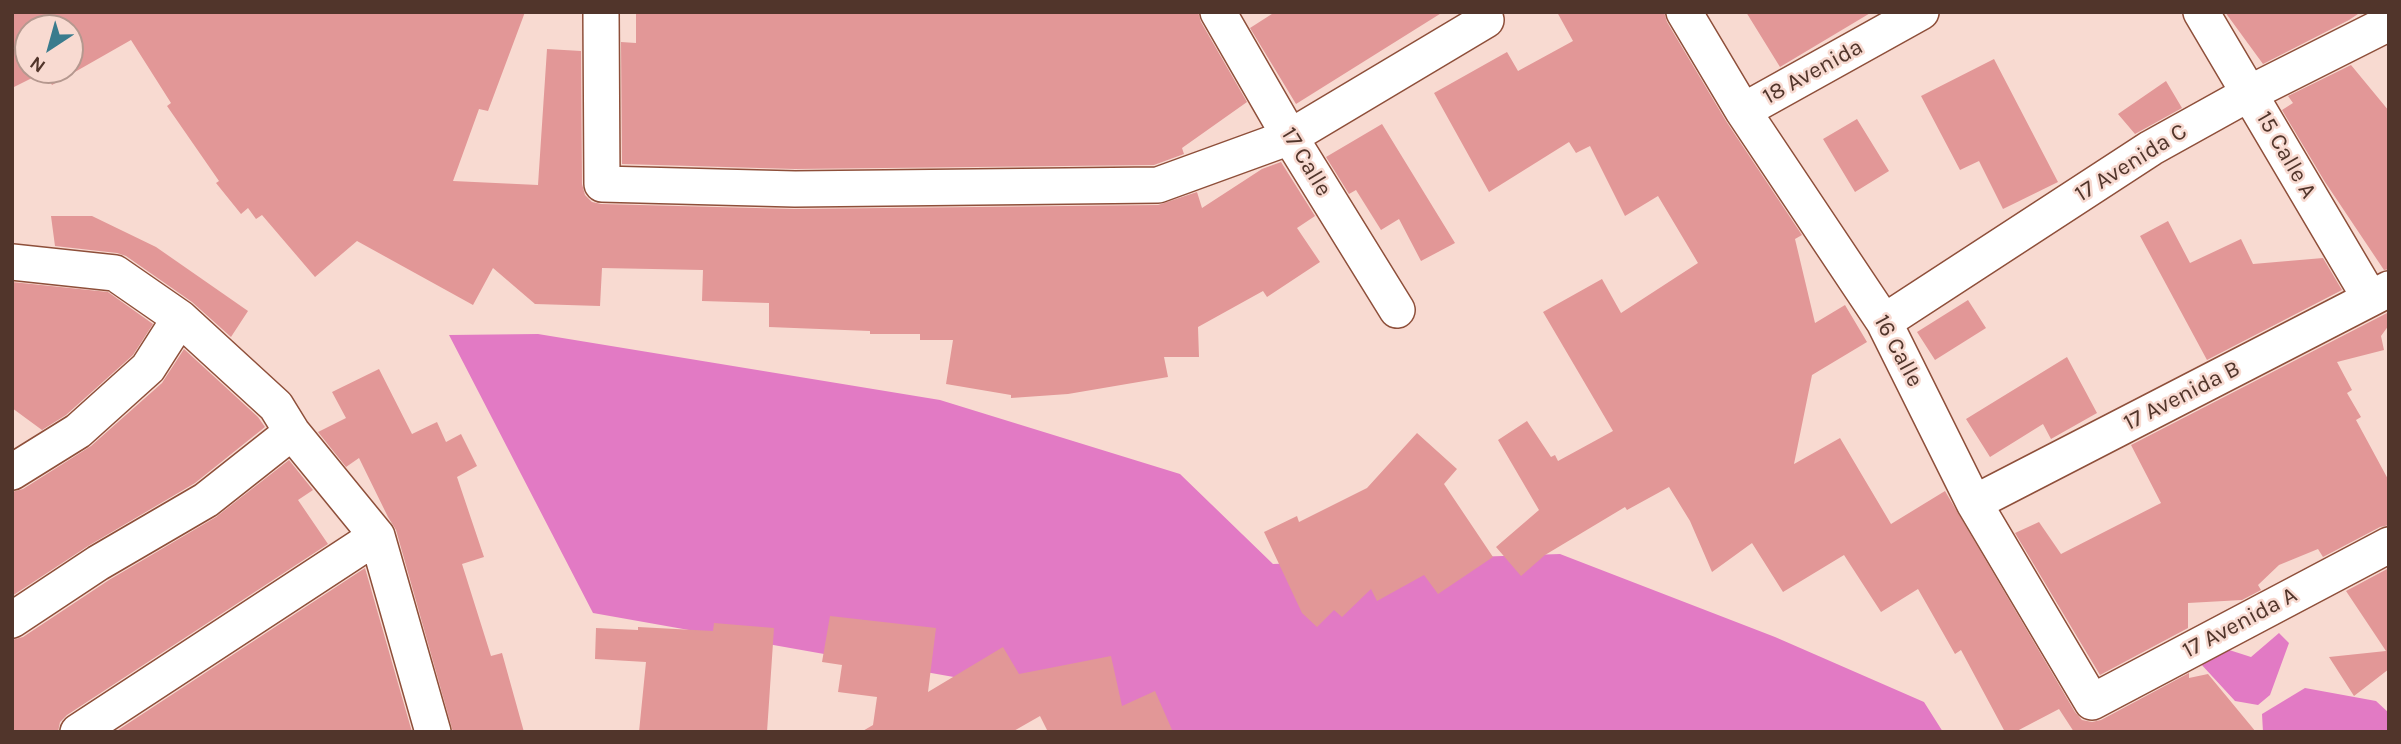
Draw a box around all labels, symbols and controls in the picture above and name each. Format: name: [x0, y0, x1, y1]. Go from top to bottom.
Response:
north arrow: [14, 14, 84, 84]
street label: 18 Avenida: [1758, 33, 1868, 111]
text: N: [26, 51, 50, 77]
street label: 15 Calle A: [2250, 106, 2322, 204]
street label: 17 Avenida C: [2070, 118, 2192, 208]
street label: 17 Calle: [1275, 123, 1337, 201]
street label: 16 Calle: [1868, 310, 1928, 392]
street label: 17 Avenida B: [2119, 355, 2245, 437]
street label: 17 Avenida A: [2178, 581, 2302, 665]

